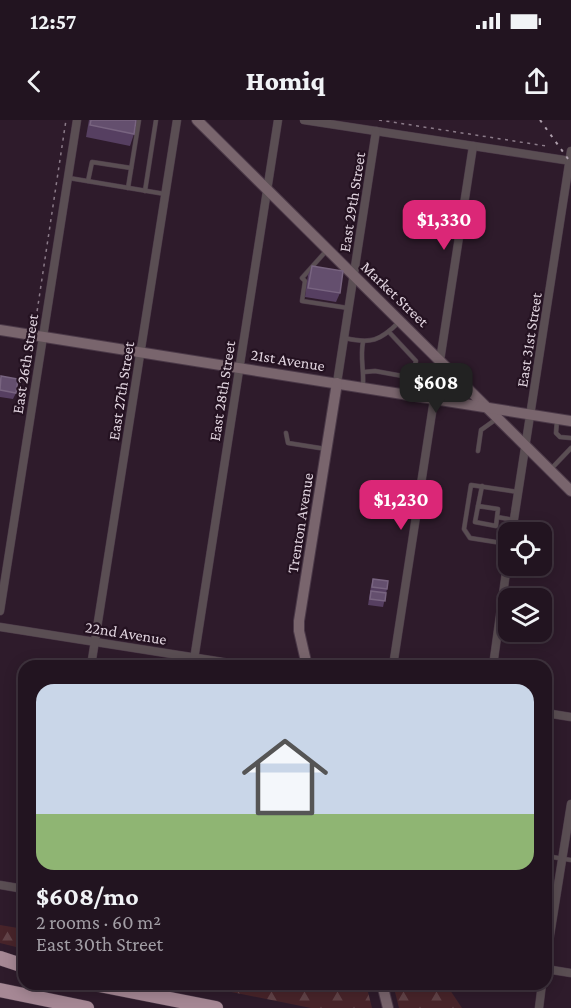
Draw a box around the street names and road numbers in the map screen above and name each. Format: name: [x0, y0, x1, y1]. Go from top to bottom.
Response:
street label: East 29th Street: [336, 150, 368, 253]
street label: Market Street: [358, 258, 433, 331]
street label: East 31st Street: [513, 291, 545, 389]
street label: East 26th Street: [9, 312, 41, 415]
street label: East 28th Street: [206, 339, 238, 442]
street label: East 27th Street: [105, 340, 137, 442]
street label: 21st Avenue: [250, 346, 326, 374]
street label: Trenton Avenue: [284, 472, 316, 574]
street label: 22nd Avenue: [84, 618, 168, 648]

